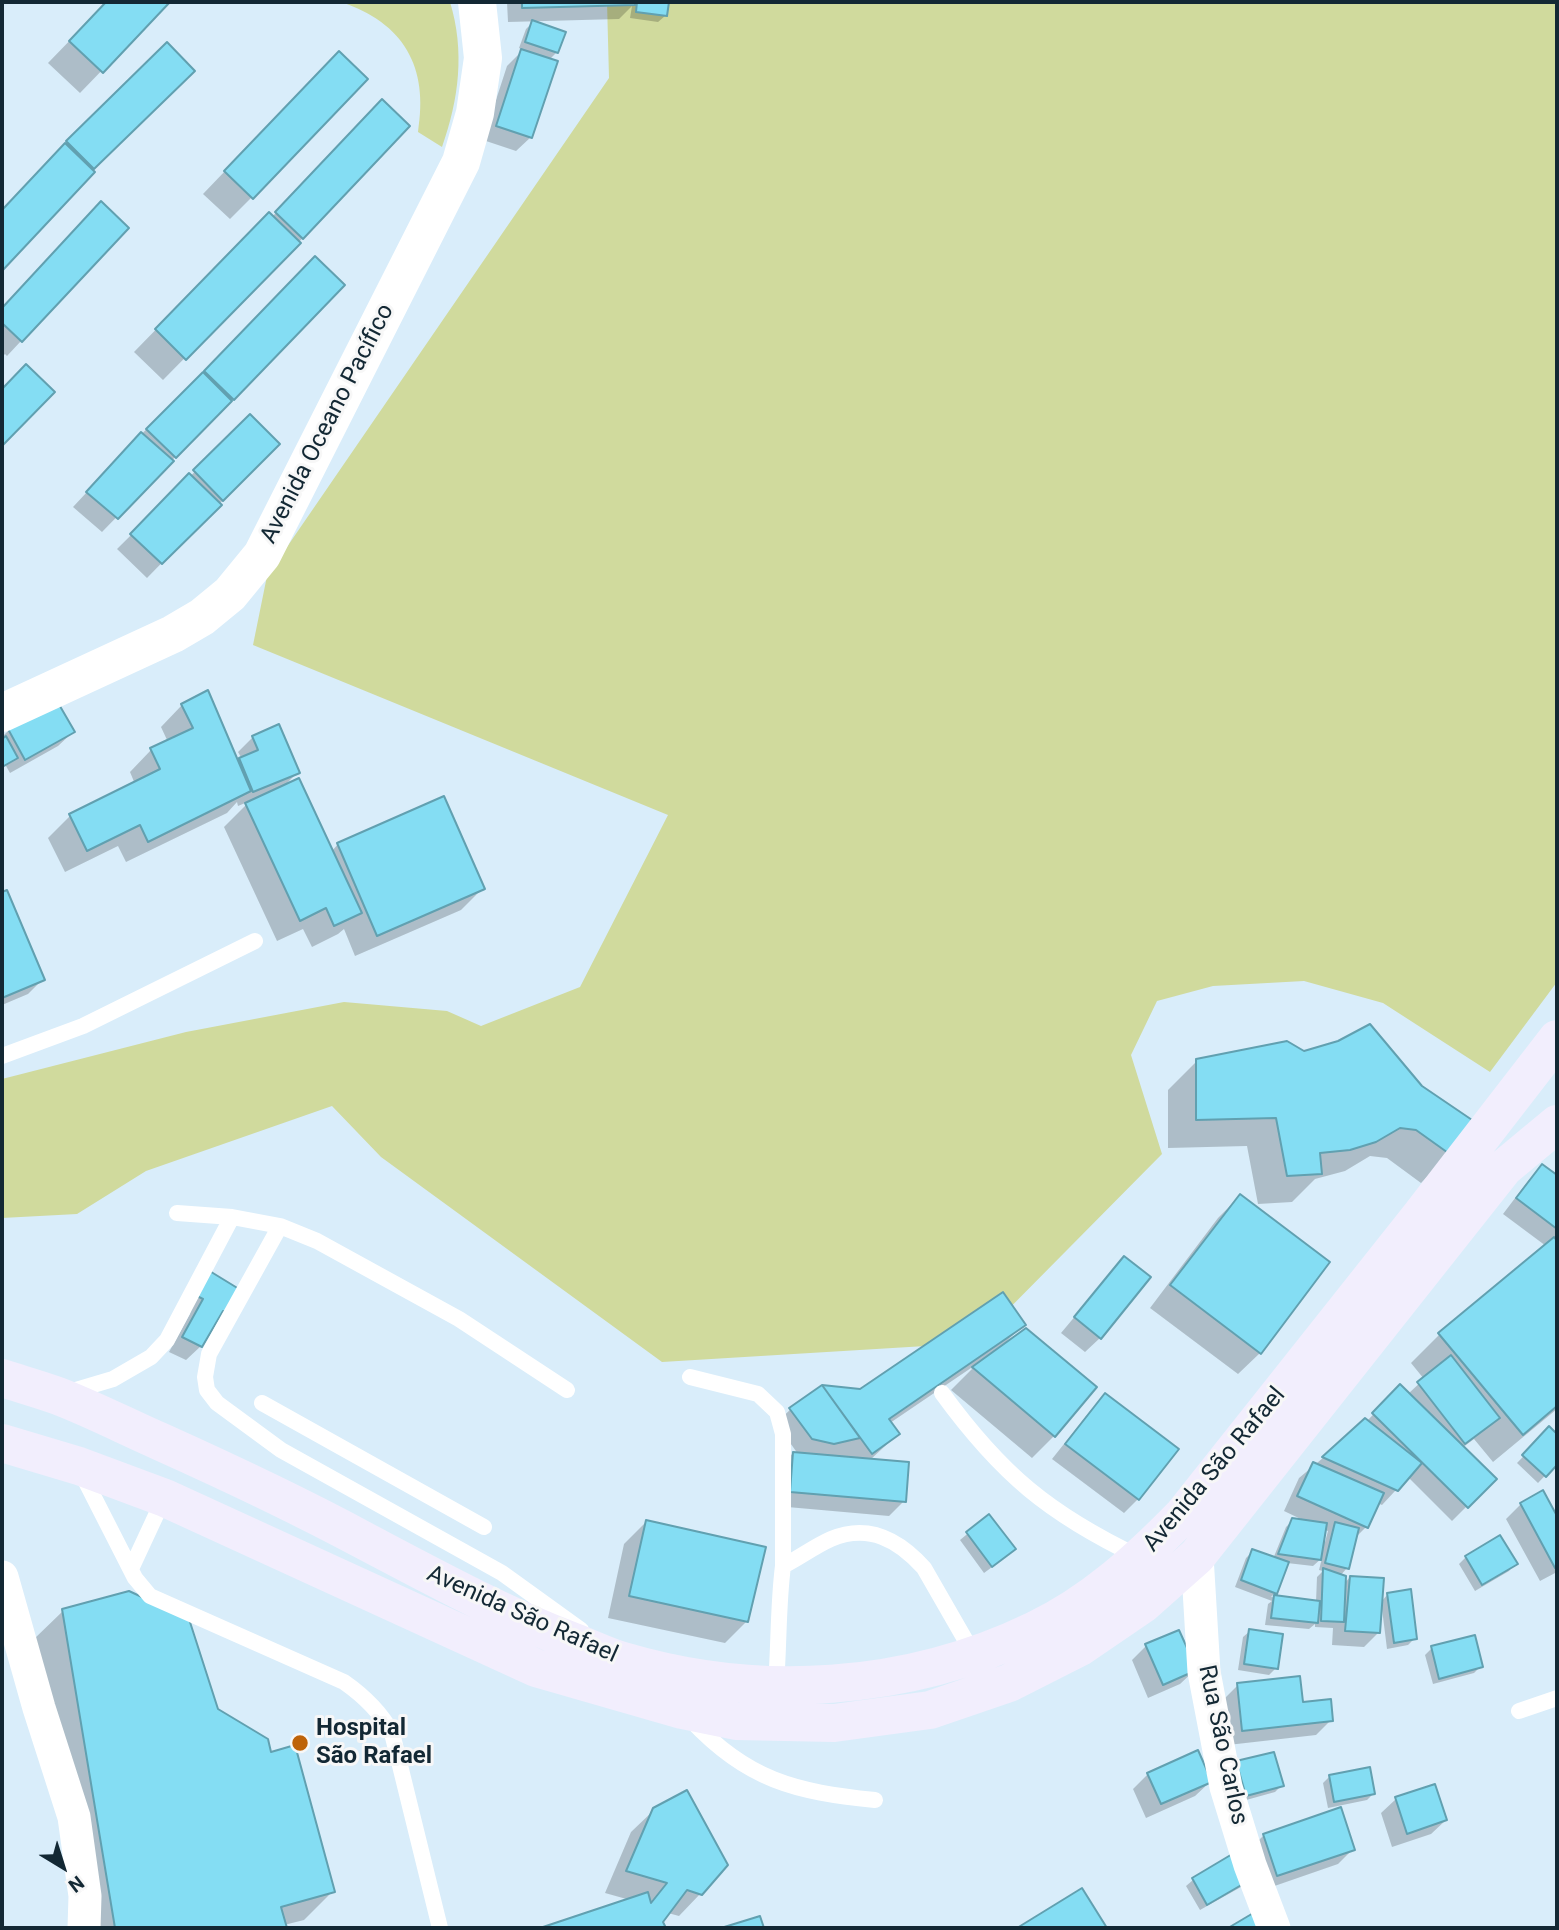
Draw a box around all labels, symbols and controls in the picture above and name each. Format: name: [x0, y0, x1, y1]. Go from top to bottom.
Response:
street label: Avenida Oceano Pacífico: [255, 300, 401, 548]
street label: Avenida São Rafael: [1138, 1382, 1292, 1558]
street label: Avenida São Rafael: [422, 1560, 622, 1670]
street label: Rua São Carlos: [1191, 1662, 1253, 1828]
place label: Hospital São Rafael: [316, 1715, 432, 1771]
marker: Hospital São Rafael: [290, 1733, 310, 1753]
north arrow: [28, 1832, 98, 1902]
text: N: [64, 1871, 89, 1897]

